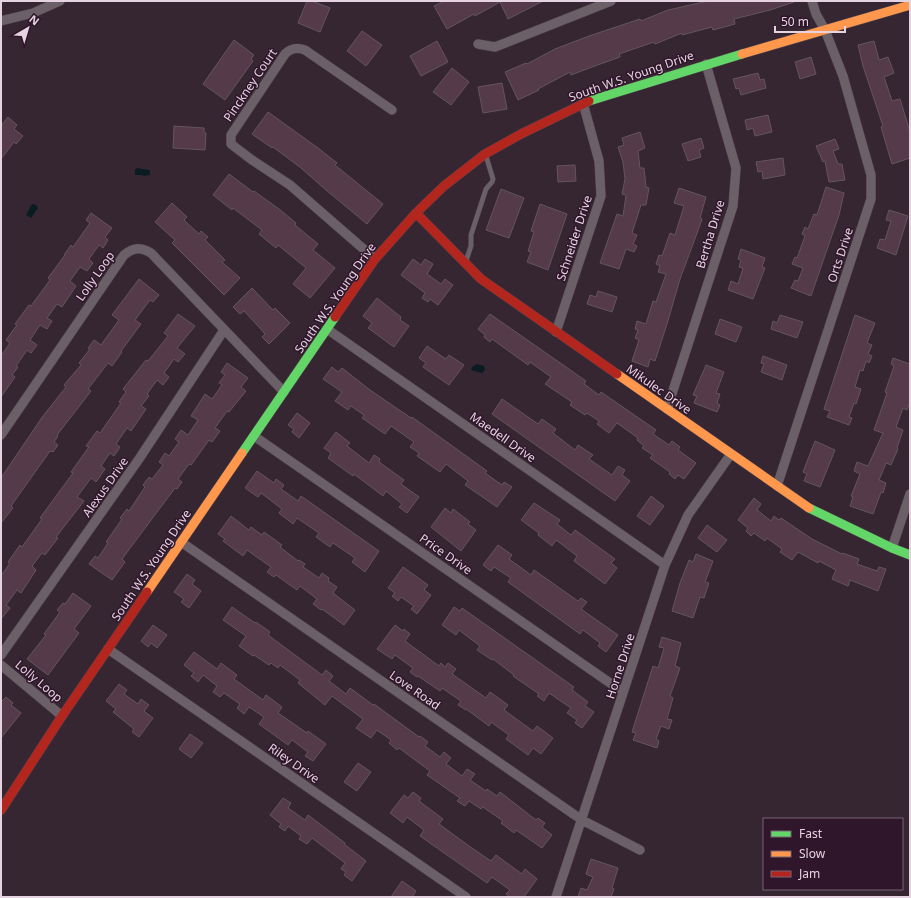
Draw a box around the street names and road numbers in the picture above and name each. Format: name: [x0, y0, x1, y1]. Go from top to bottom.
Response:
street label: Pinckney Court: [219, 45, 281, 125]
street label: South W.S. Young Drive: [566, 47, 696, 105]
street label: Schneider Drive: [552, 193, 596, 283]
street label: Bertha Drive: [692, 197, 729, 270]
street label: Orts Drive: [823, 225, 857, 285]
street label: South W.S. Young Drive: [290, 239, 380, 357]
street label: Lolly Loop: [72, 248, 118, 304]
street label: Mikulec Drive: [623, 360, 695, 418]
street label: Maedell Drive: [466, 408, 540, 466]
street label: Alexus Drive: [78, 453, 132, 520]
street label: South W.S. Young Drive: [107, 506, 195, 624]
street label: Price Drive: [416, 530, 476, 578]
street label: Horne Drive: [601, 631, 639, 701]
street label: Lolly Loop: [12, 656, 66, 706]
street label: Love Road: [386, 666, 444, 714]
street label: Riley Drive: [265, 739, 323, 787]

